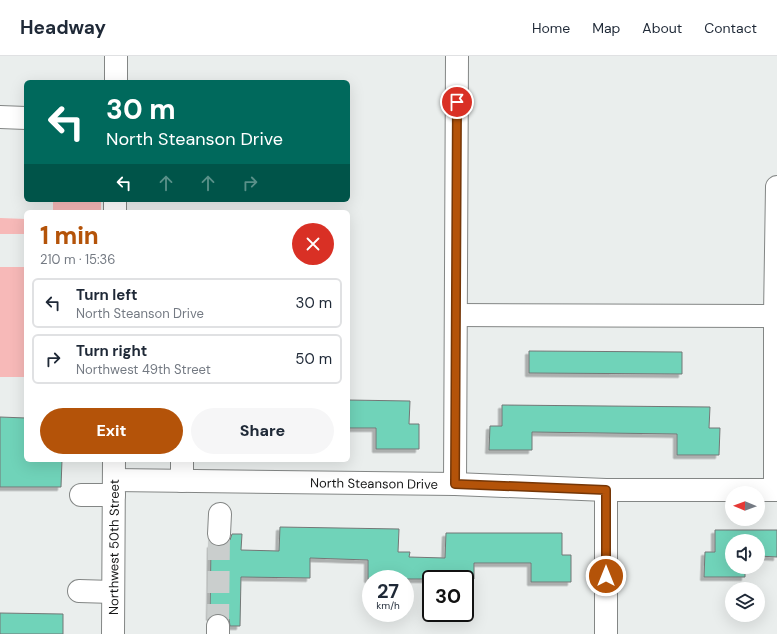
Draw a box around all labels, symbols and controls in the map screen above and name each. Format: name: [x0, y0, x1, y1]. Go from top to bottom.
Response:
text: Headway: [20, 15, 106, 40]
text: Home: [532, 19, 570, 37]
text: Map: [592, 19, 620, 37]
text: About: [642, 19, 682, 37]
text: Contact: [704, 19, 757, 37]
pin: [440, 85, 474, 119]
text: 30 m: [106, 91, 176, 128]
icon: arrive: [446, 91, 468, 113]
icon: left: [40, 96, 92, 148]
text: North Steanson Drive: [106, 127, 283, 151]
icon: left: [113, 172, 135, 194]
icon: ahead: [155, 172, 177, 194]
icon: ahead: [197, 172, 219, 194]
icon: right: [239, 172, 261, 194]
text: 1 min: [40, 220, 99, 251]
button: close: [292, 223, 334, 265]
text: 210 m · 15:36: [40, 251, 115, 268]
text: Turn left: [76, 285, 137, 305]
icon: left: [42, 292, 64, 314]
text: 30 m: [296, 293, 332, 313]
text: North Steanson Drive: [76, 305, 204, 322]
text: Turn right: [76, 341, 147, 361]
icon: right: [42, 348, 64, 370]
text: 50 m: [295, 349, 332, 369]
text: Northwest 49th Street: [76, 361, 211, 378]
button: Exit: [40, 408, 183, 454]
button: Share: [191, 408, 334, 454]
street label: North Steanson Drive: [310, 474, 438, 492]
street label: Northwest 50th Street: [105, 479, 122, 615]
north arrow: [725, 486, 765, 526]
map controls: [725, 486, 765, 622]
button: sound: [725, 534, 765, 574]
position arrow: [585, 555, 627, 597]
speed limit sign: 30: [422, 570, 474, 622]
text: 27: [377, 578, 399, 604]
button: layers: [725, 582, 765, 622]
text: km/h: [376, 599, 400, 612]

